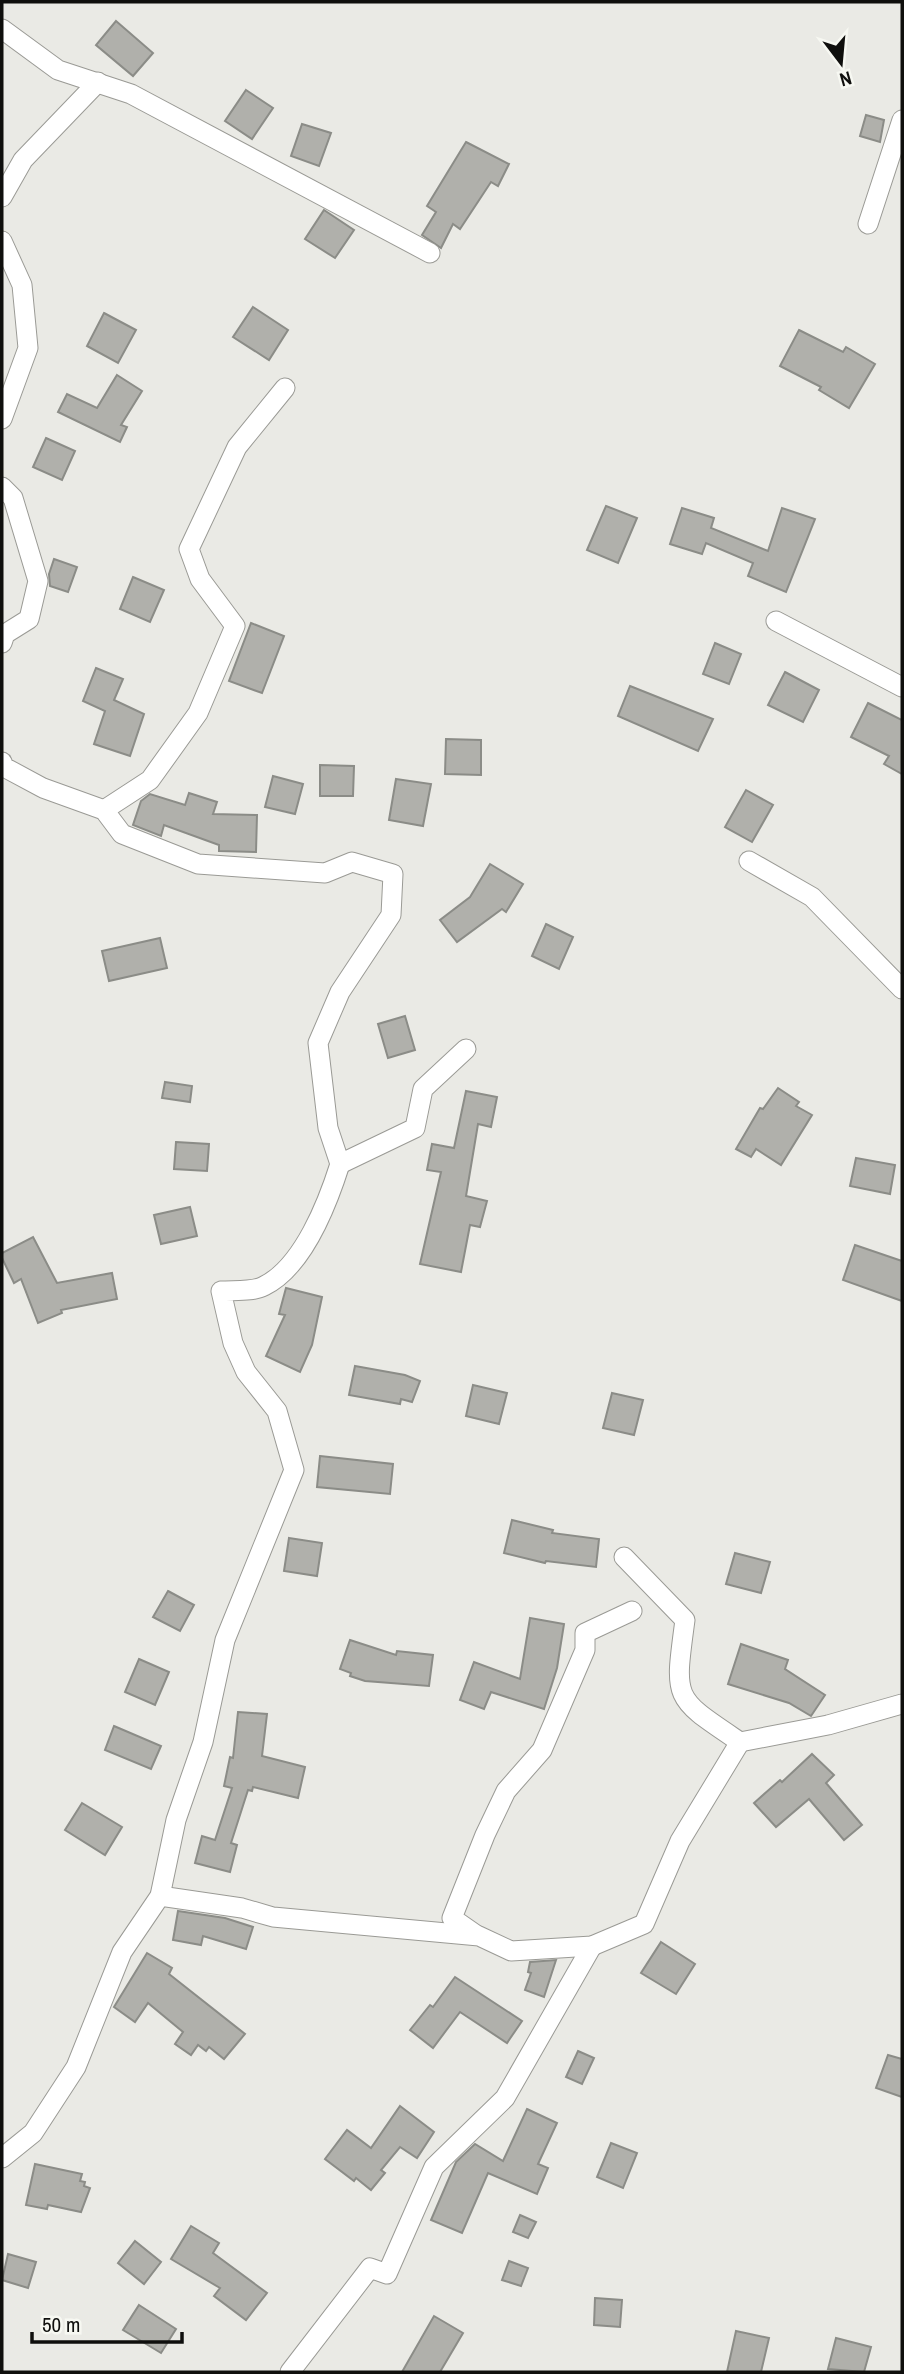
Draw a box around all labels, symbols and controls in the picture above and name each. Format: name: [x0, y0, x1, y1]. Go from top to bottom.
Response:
north arrow: [806, 28, 876, 98]
text: N: [837, 65, 855, 93]
scale bar: [32, 2300, 182, 2344]
text: 50 m: [42, 2310, 80, 2339]

